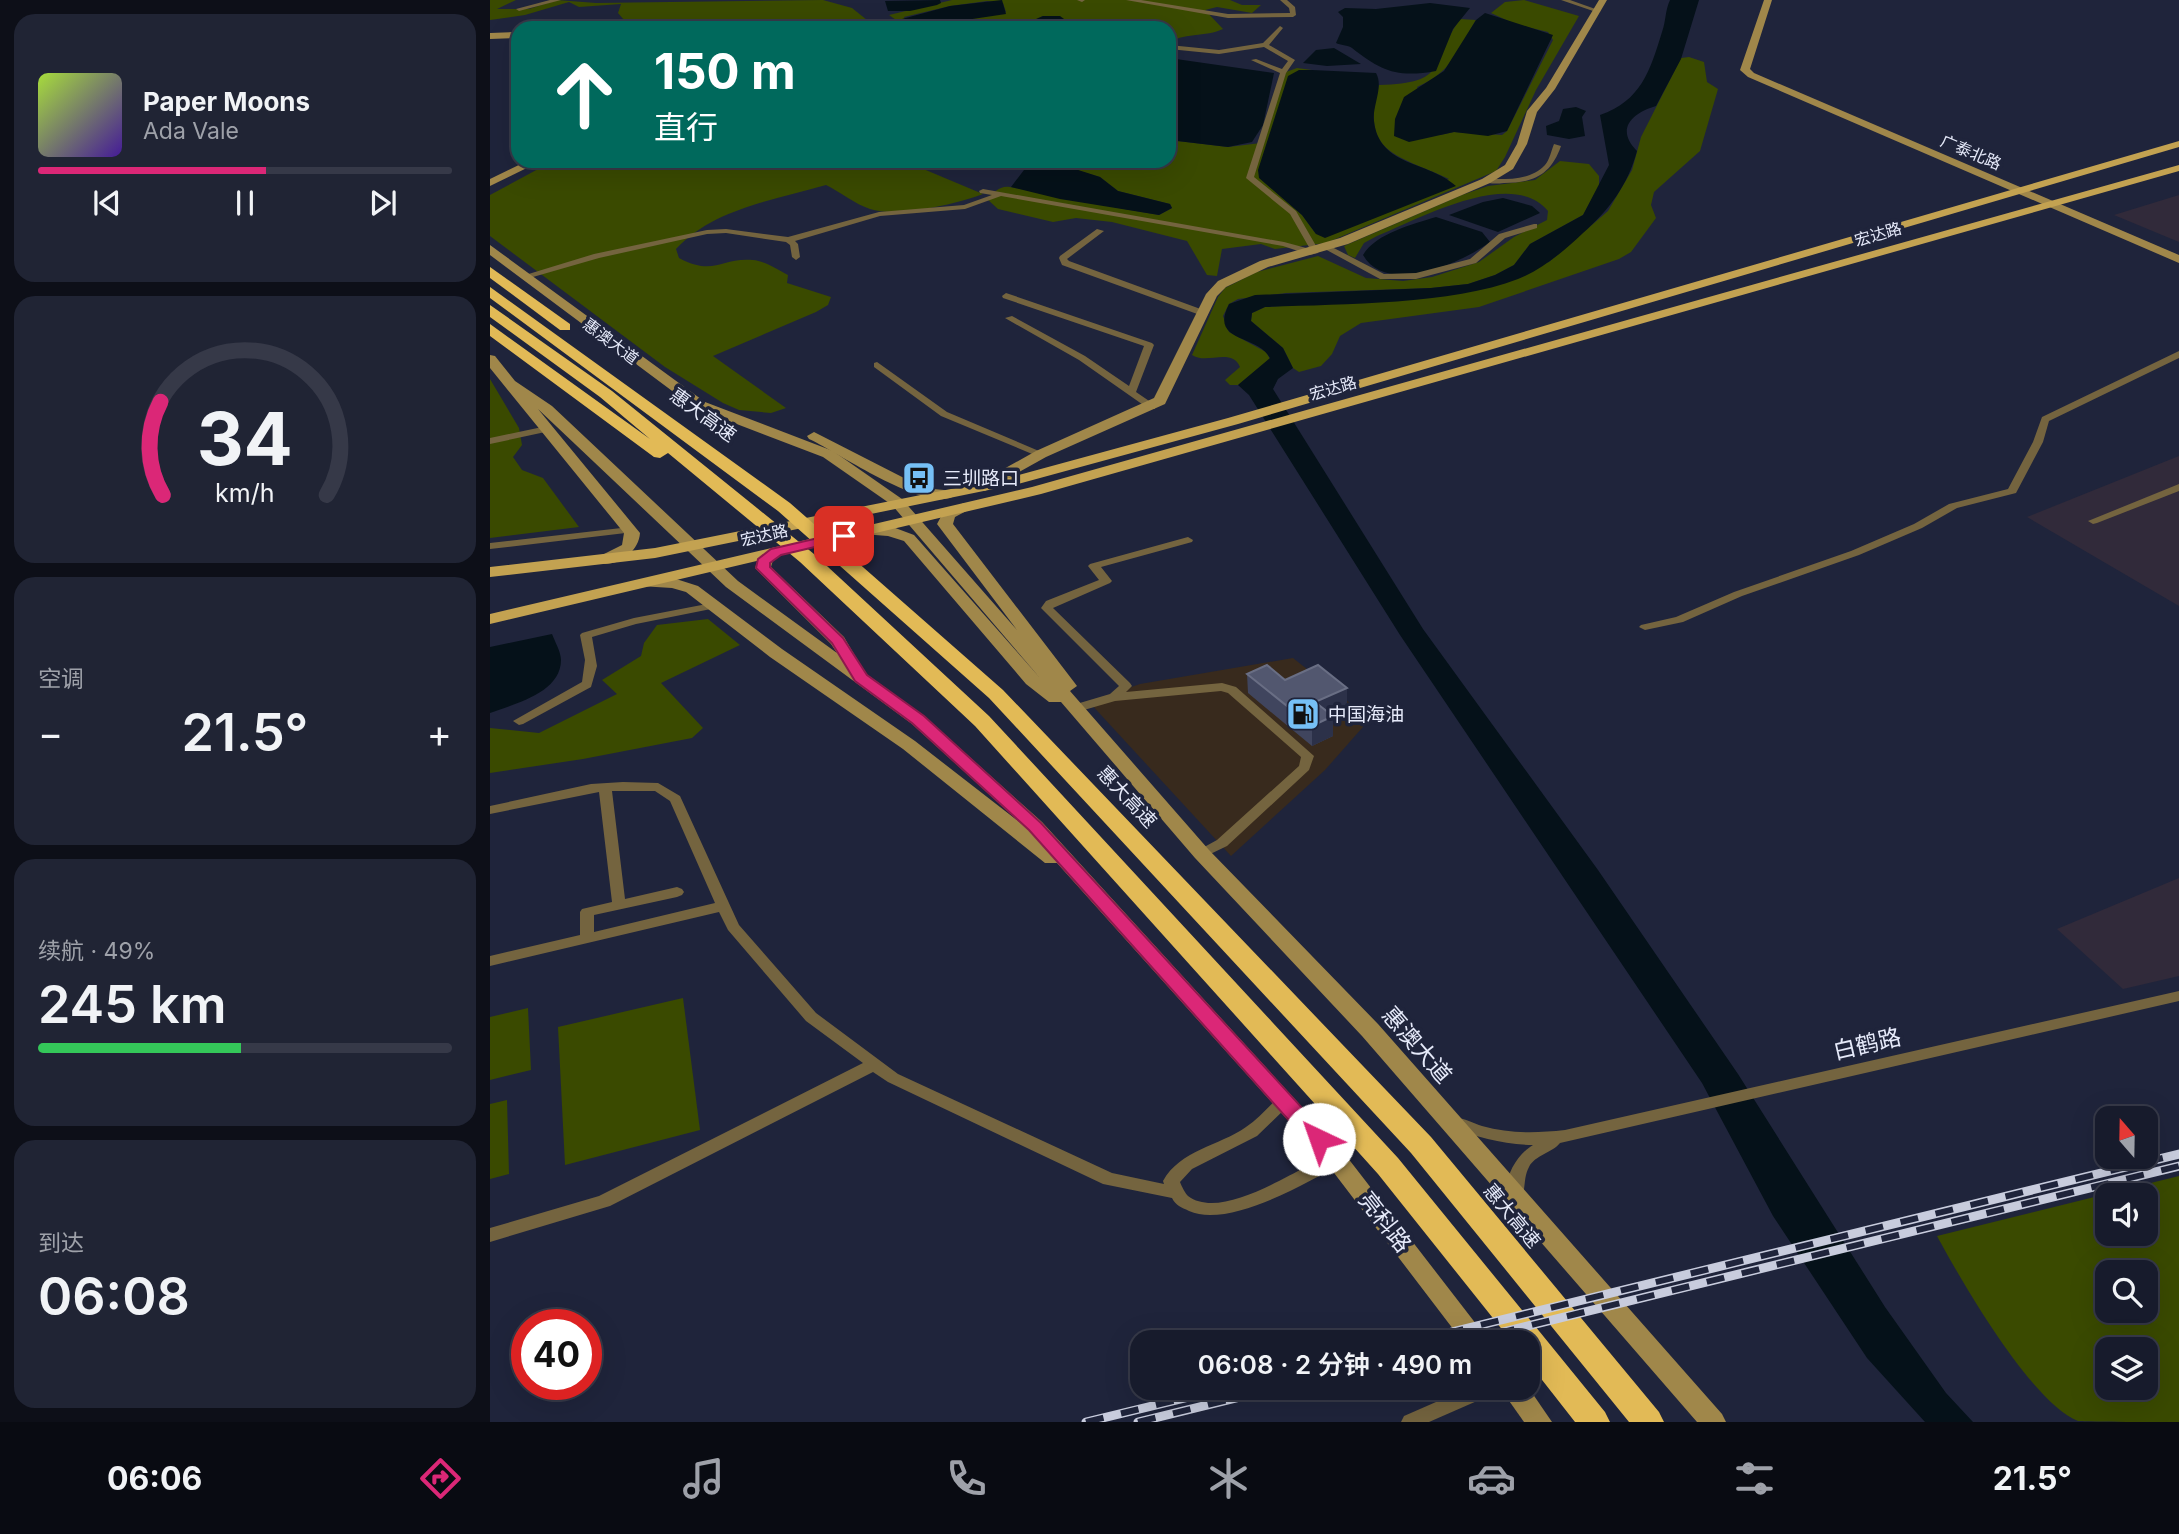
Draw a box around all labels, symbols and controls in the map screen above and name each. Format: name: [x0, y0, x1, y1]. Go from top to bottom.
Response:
text: 150 m: [654, 42, 796, 101]
icon: ahead: [539, 49, 630, 140]
text: Paper Moons: [143, 86, 310, 117]
text: 直行: [654, 108, 718, 147]
text: Ada Vale: [143, 117, 239, 145]
street label: 广泰北路: [1938, 130, 2004, 174]
icon: previous: [88, 184, 126, 222]
icon: pause: [226, 184, 264, 222]
icon: next: [364, 184, 402, 222]
street label: 宏达路: [1852, 218, 1904, 250]
street label: 惠澳大道: [579, 314, 643, 368]
street label: 宏达路: [1307, 372, 1359, 404]
street label: 惠大高速: [665, 383, 741, 447]
text: 34: [197, 395, 293, 484]
bus stop icon: 三圳路口: [900, 459, 938, 497]
place label: 三圳路口: [943, 467, 1019, 490]
text: km/h: [215, 478, 275, 508]
pin: [814, 506, 874, 566]
icon: arrive: [825, 517, 863, 555]
street label: 宏达路: [738, 520, 790, 550]
text: 空调: [38, 665, 84, 693]
fuel station icon: 中国海油: [1284, 695, 1322, 733]
text: 21.5°: [182, 701, 308, 764]
place label: 中国海油: [1328, 703, 1404, 726]
text: −: [38, 710, 63, 756]
text: +: [427, 710, 452, 756]
street label: 惠大高速: [1093, 761, 1161, 833]
text: 续航 · 49%: [38, 937, 155, 965]
text: 245 km: [38, 973, 226, 1036]
street label: 惠澳大道: [1376, 1001, 1458, 1089]
street label: 白鹤路: [1830, 1023, 1904, 1065]
position arrow: [1282, 1102, 1356, 1176]
north arrow: [2095, 1106, 2158, 1169]
map controls: [2095, 1106, 2158, 1400]
street label: 惠大高速: [1479, 1179, 1545, 1253]
button: sound: [2095, 1183, 2158, 1246]
street label: 亮科路: [1353, 1186, 1417, 1258]
text: 到达: [38, 1229, 84, 1257]
button: search: [2095, 1260, 2158, 1323]
text: 06:08: [38, 1265, 190, 1328]
speed limit sign: 40: [511, 1309, 602, 1400]
button: layers: [2095, 1337, 2158, 1400]
text: 06:08 · 2 分钟 · 490 m: [1198, 1349, 1472, 1380]
icon: directions: [416, 1454, 465, 1503]
icon: music: [679, 1454, 728, 1503]
icon: phone: [942, 1454, 991, 1503]
icon: climate: [1204, 1454, 1253, 1503]
icon: car: [1467, 1454, 1516, 1503]
icon: filters: [1730, 1454, 1779, 1503]
text: 06:06: [107, 1459, 202, 1498]
text: 21.5°: [1993, 1459, 2072, 1498]

